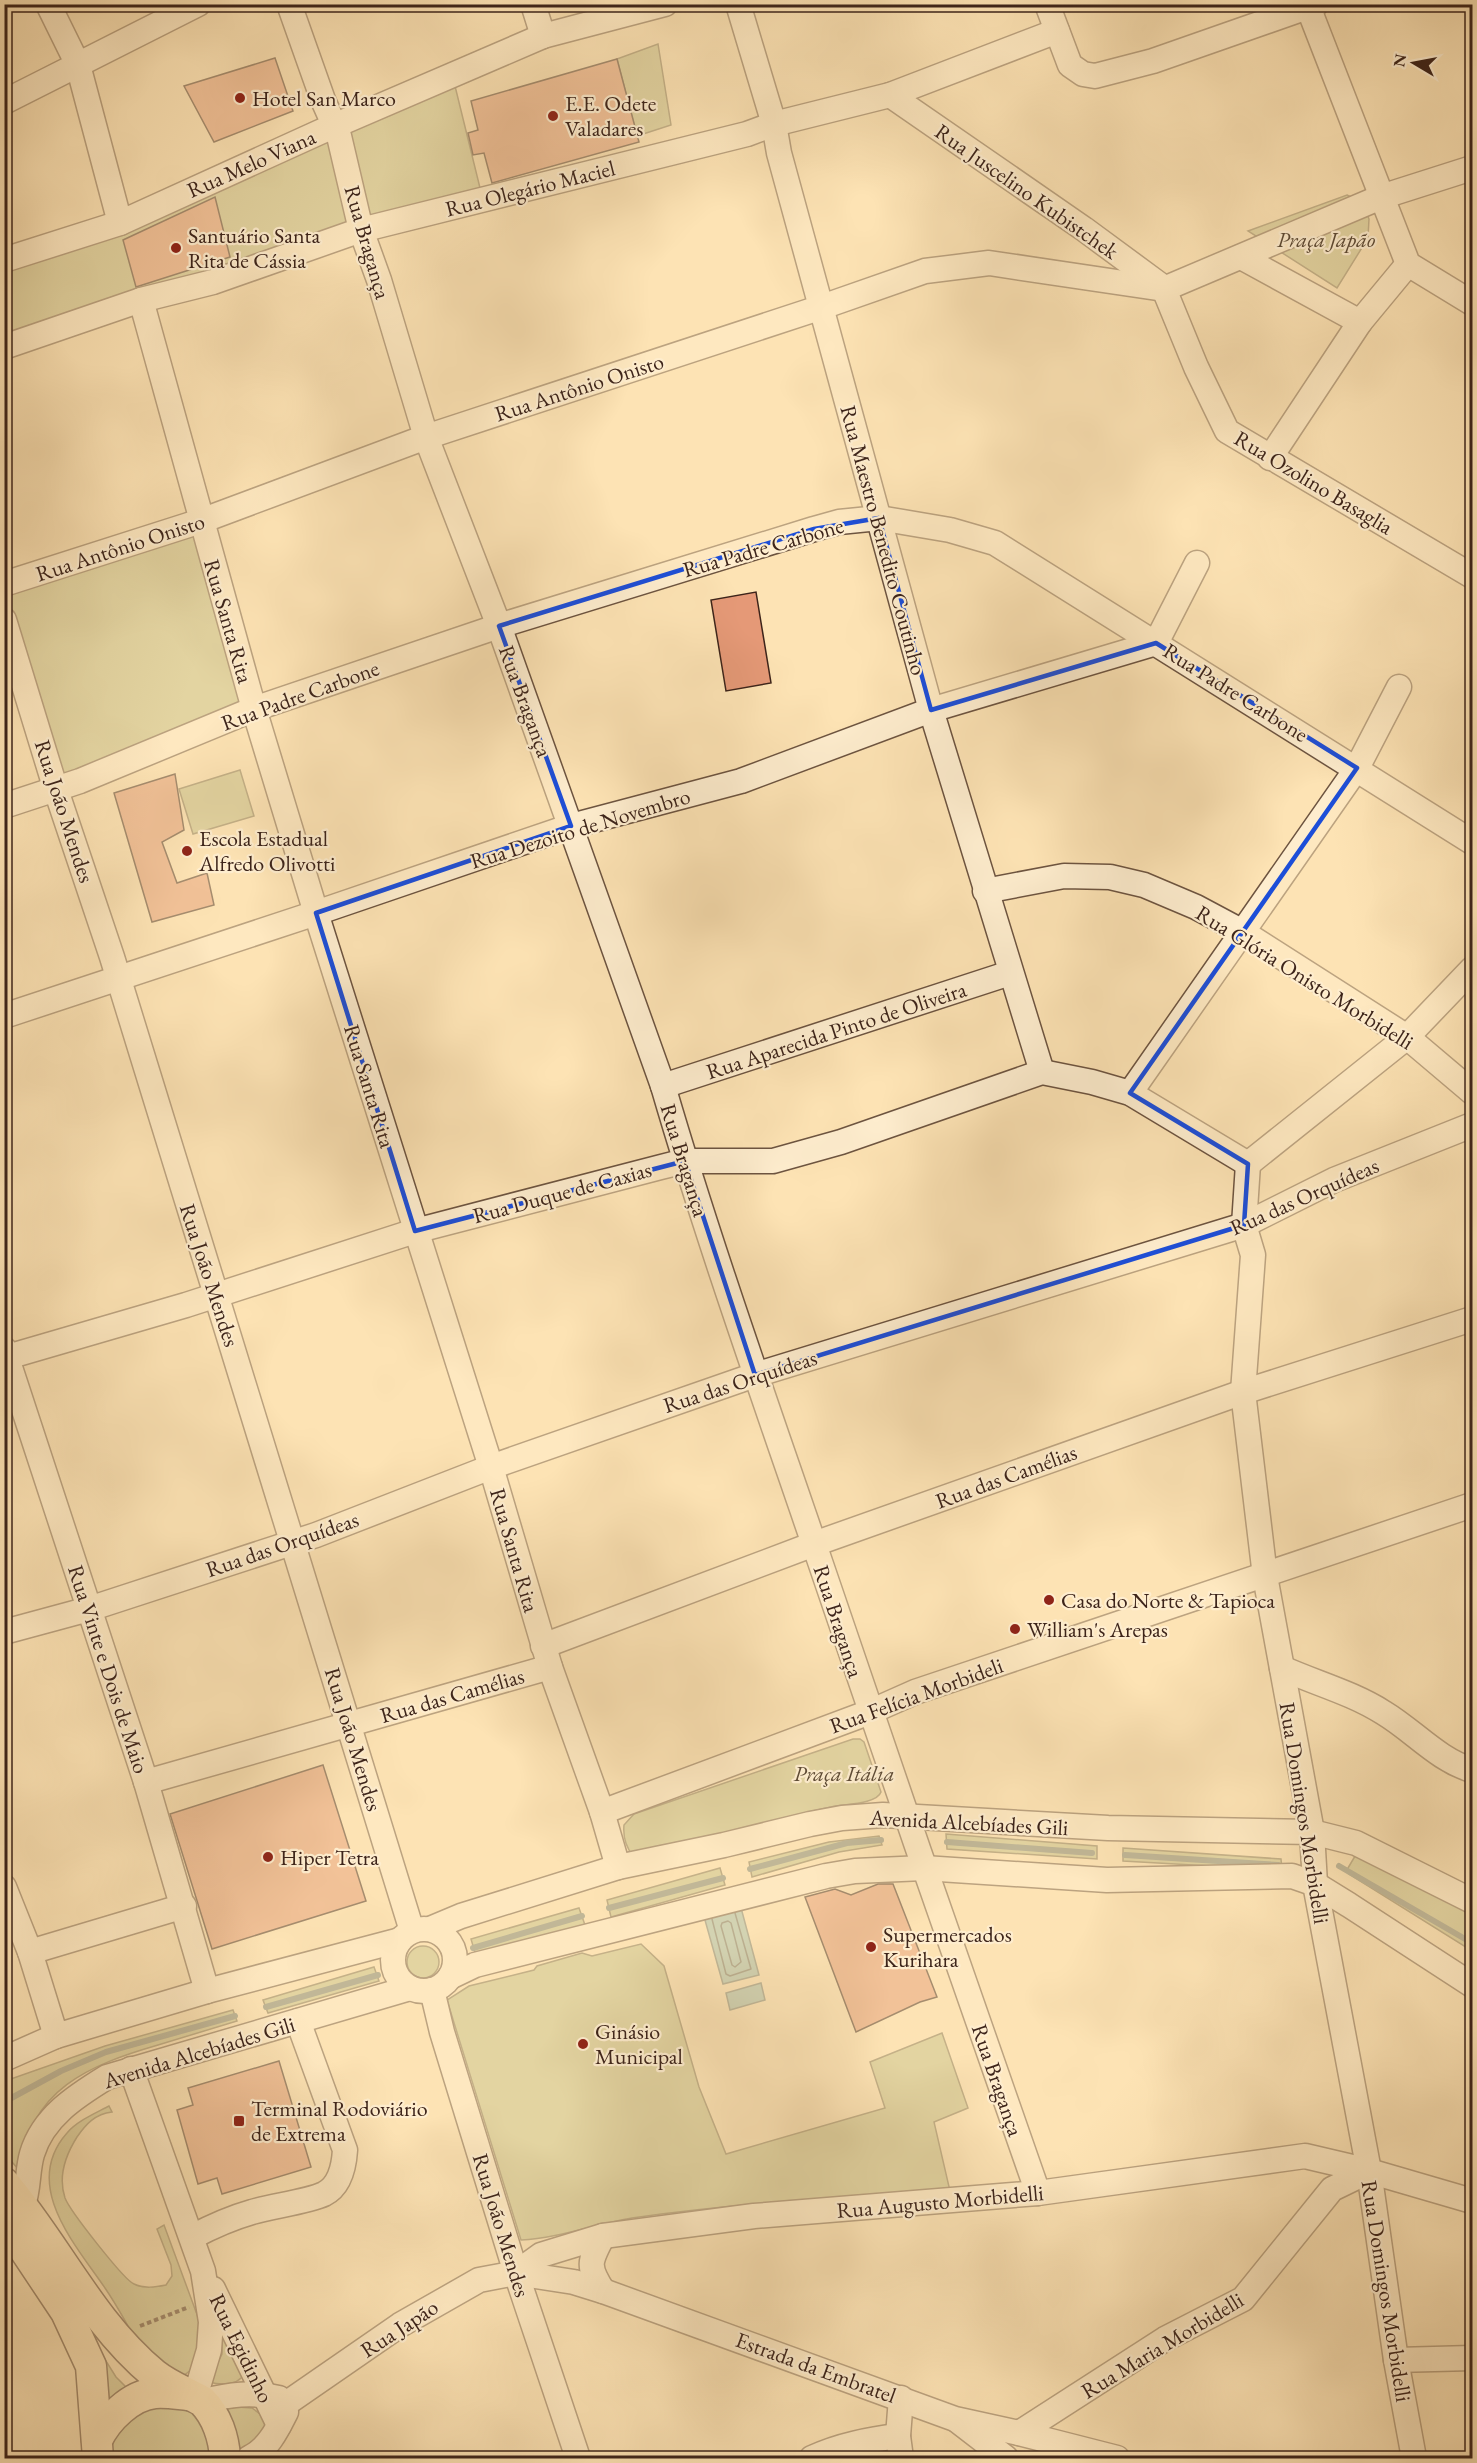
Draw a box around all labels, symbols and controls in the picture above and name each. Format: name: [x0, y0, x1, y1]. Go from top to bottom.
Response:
north arrow: [1384, 33, 1444, 93]
text: N: [1388, 52, 1411, 69]
place label: Hotel San Marco: [252, 84, 396, 113]
place label: E.E. Odete Valadares: [565, 89, 657, 143]
marker: Hotel San Marco: [233, 91, 247, 105]
marker: E.E. Odete Valadares: [546, 109, 560, 123]
street label: Rua Juscelino Kubistchek: [929, 117, 1125, 266]
street label: Rua Melo Viana: [182, 122, 320, 205]
street label: Rua Olegário Maciel: [442, 153, 618, 224]
street label: Rua Bragança: [337, 182, 398, 303]
place label: Santuário Santa Rita de Cássia: [188, 221, 320, 275]
park label: Praça Japão: [1277, 225, 1375, 254]
marker: Santuário Santa Rita de Cássia: [169, 241, 183, 255]
street label: Rua Antônio Onisto: [491, 346, 667, 428]
street label: Rua Maestro Benedito Coutinho: [833, 402, 934, 678]
street label: Rua Ozolino Basaglia: [1229, 424, 1399, 541]
street label: Rua Antônio Onisto: [32, 506, 208, 588]
street label: Rua Padre Carbone: [679, 511, 847, 584]
street label: Rua Santa Rita: [197, 556, 260, 687]
street label: Rua Padre Carbone: [1158, 636, 1314, 749]
street label: Rua Bragança: [492, 641, 559, 761]
street label: Rua Padre Carbone: [217, 653, 383, 737]
street label: Rua João Mendes: [28, 736, 101, 886]
street label: Rua Dezoito de Novembro: [466, 781, 694, 876]
place label: Escola Estadual Alfredo Olivotti: [198, 824, 335, 878]
marker: Escola Estadual Alfredo Olivotti: [180, 844, 194, 858]
street label: Rua Glória Onisto Morbidelli: [1190, 898, 1419, 1056]
street label: Rua Aparecida Pinto de Oliveira: [702, 975, 970, 1086]
street label: Rua Santa Rita: [337, 1021, 402, 1152]
street label: Rua Bragança: [654, 1100, 716, 1220]
street label: Rua das Orquídeas: [1225, 1151, 1383, 1242]
street label: Rua Duque de Caxias: [470, 1155, 655, 1230]
street label: Rua João Mendes: [173, 1200, 246, 1350]
street label: Rua das Orquídeas: [660, 1343, 821, 1420]
street label: Rua das Camélias: [931, 1437, 1081, 1515]
street label: Rua Santa Rita: [483, 1485, 546, 1616]
street label: Rua das Orquídeas: [202, 1505, 363, 1584]
street label: Rua Vinte e Dois de Maio: [61, 1561, 156, 1777]
street label: Rua Bragança: [807, 1561, 870, 1681]
place label: Casa do Norte & Tapioca: [1061, 1586, 1275, 1615]
marker: Casa do Norte & Tapioca: [1042, 1593, 1056, 1607]
place label: William's Arepas: [1027, 1615, 1168, 1644]
marker: William's Arepas: [1008, 1622, 1022, 1636]
street label: Rua Felícia Morbideli: [825, 1651, 1007, 1740]
street label: Rua das Camélias: [377, 1661, 528, 1730]
street label: Rua João Mendes: [318, 1664, 389, 1815]
street label: Rua Domingos Morbidelli: [1273, 1700, 1336, 1926]
park label: Praça Itália: [793, 1759, 895, 1788]
street label: Avenida Alcebíades Gili: [868, 1803, 1069, 1842]
place label: Hiper Tetra: [280, 1843, 379, 1872]
marker: Hiper Tetra: [261, 1850, 275, 1864]
place label: Supermercados Kurihara: [883, 1920, 1012, 1974]
marker: Supermercados Kurihara: [864, 1940, 878, 1954]
street label: Avenida Alcebíades Gili: [99, 2010, 299, 2096]
place label: Ginásio Municipal: [595, 2017, 683, 2071]
street label: Rua Bragança: [965, 2020, 1030, 2140]
marker: Ginásio Municipal: [576, 2037, 590, 2051]
place label: Terminal Rodoviário de Extrema: [251, 2094, 428, 2148]
marker: Terminal Rodoviário de Extrema: [232, 2114, 246, 2128]
street label: Rua João Mendes: [466, 2150, 537, 2301]
street label: Rua Augusto Morbidelli: [835, 2178, 1045, 2225]
street label: Rua Domingos Morbidelli: [1355, 2178, 1418, 2404]
street label: Rua Maria Morbidelli: [1076, 2285, 1249, 2405]
street label: Rua Egidinho: [203, 2289, 281, 2408]
street label: Rua Japão: [355, 2292, 444, 2364]
street label: Estrada da Embratel: [732, 2325, 900, 2410]

